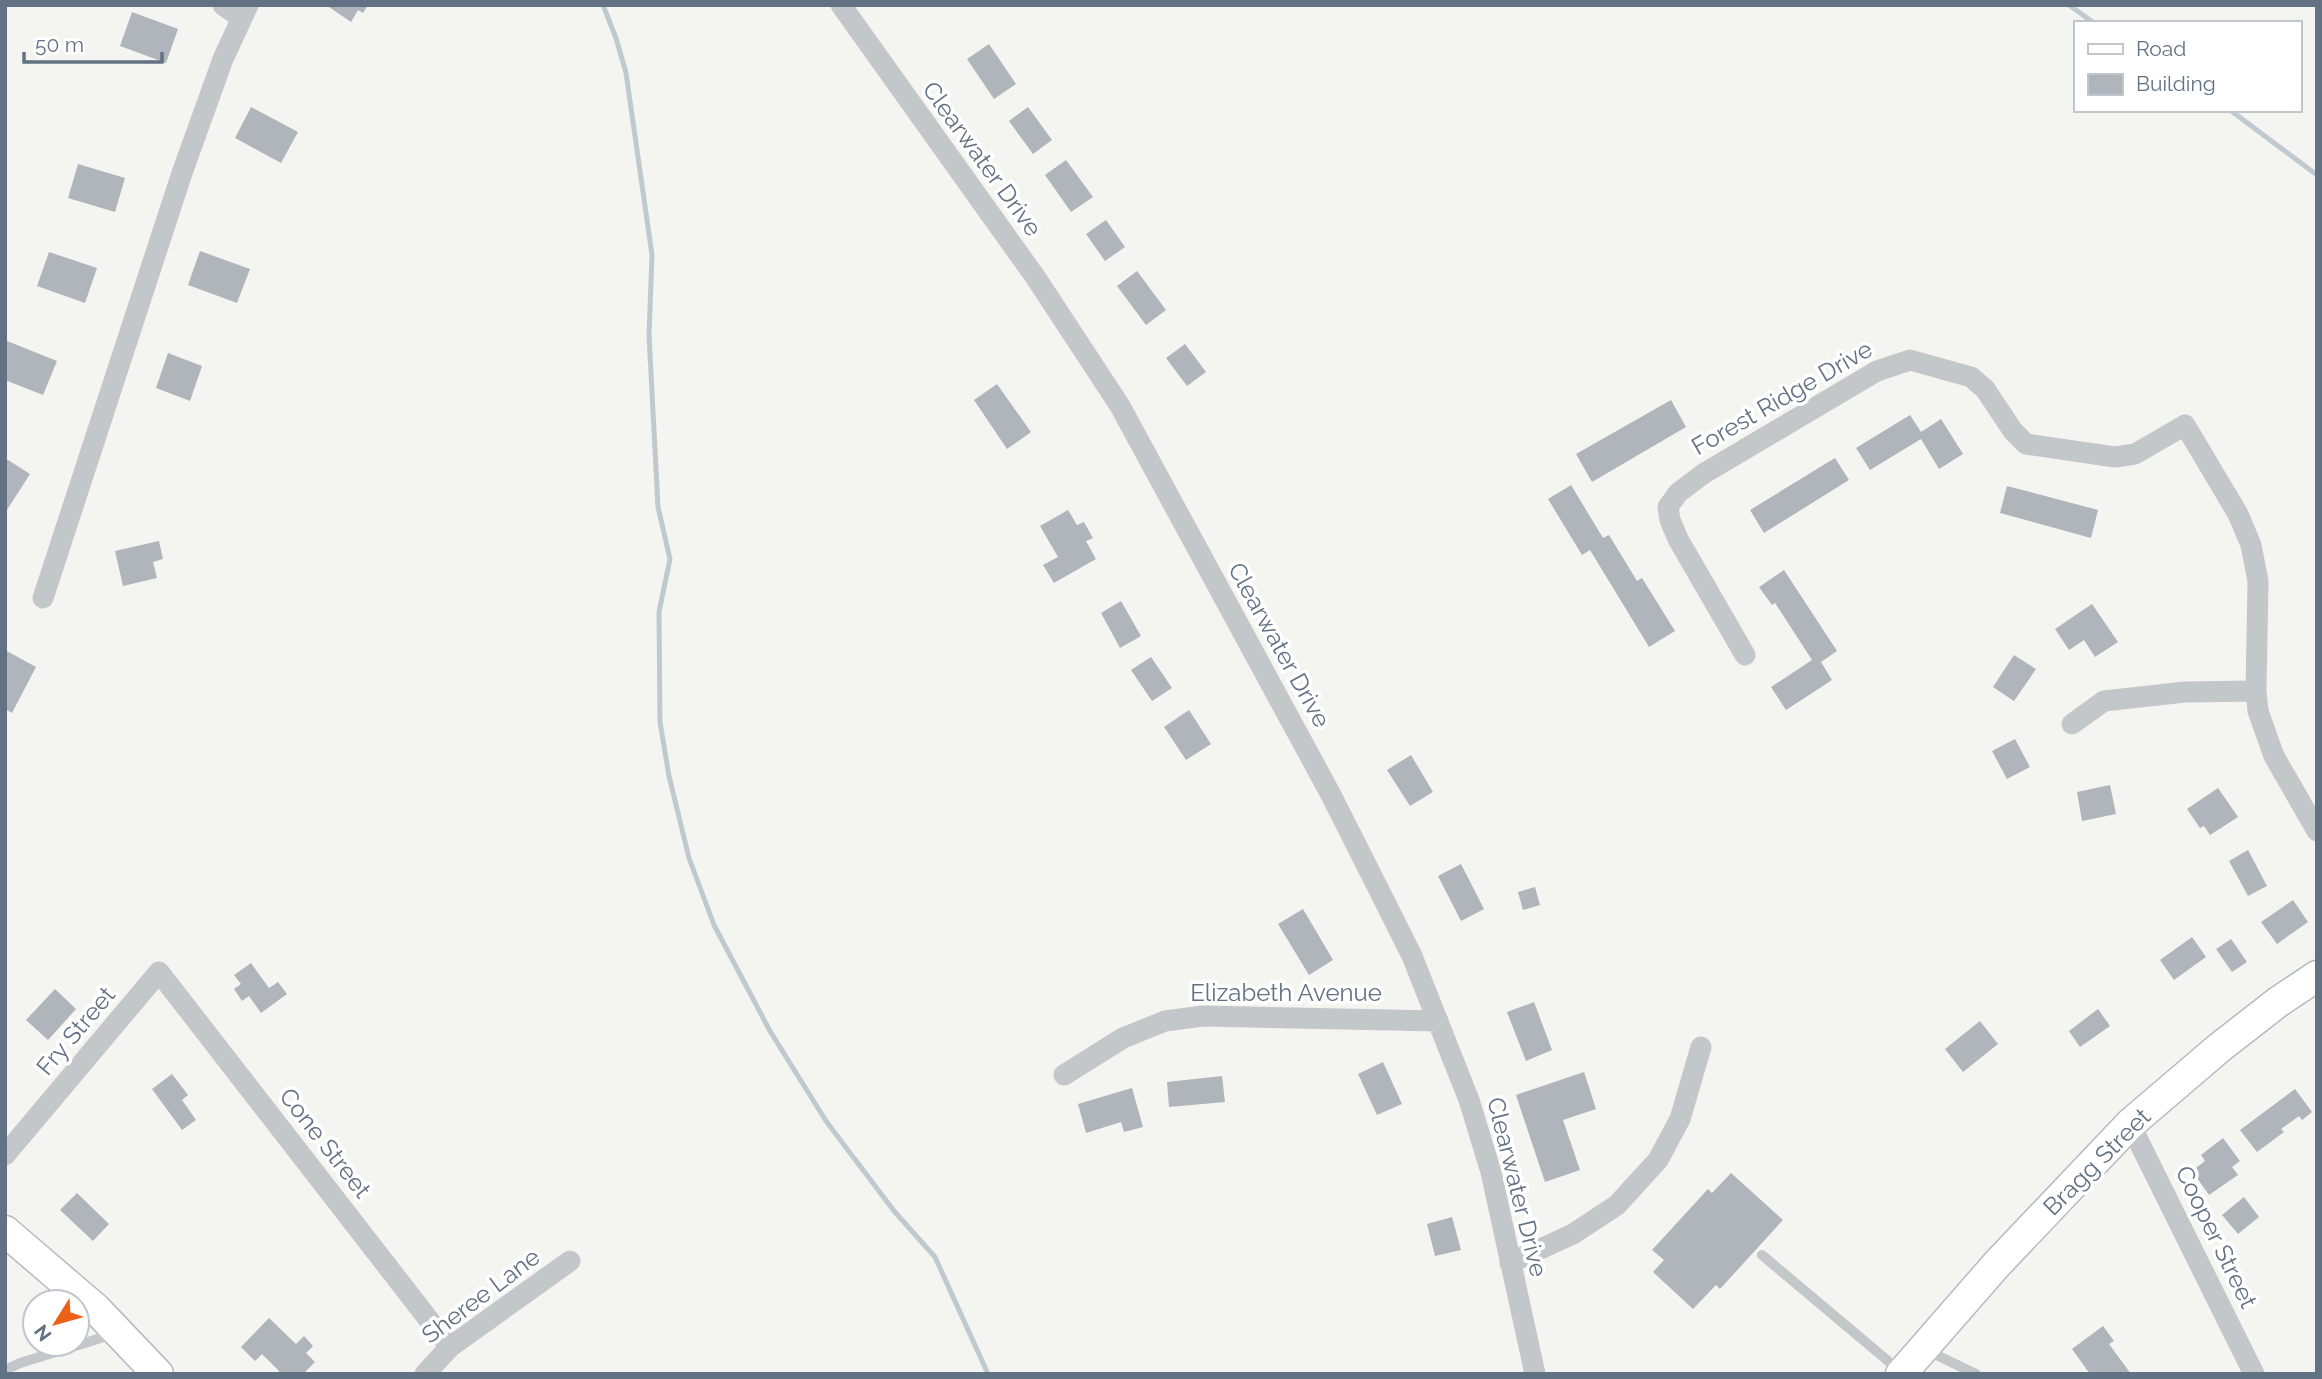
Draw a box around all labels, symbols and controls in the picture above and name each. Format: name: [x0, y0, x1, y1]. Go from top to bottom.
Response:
scale bar: [24, 21, 163, 65]
legend: [2074, 21, 2301, 112]
text: 50 m: [35, 32, 84, 57]
text: Road: [2136, 36, 2186, 61]
text: Building: [2136, 71, 2216, 96]
street label: Clearwater Drive: [917, 76, 1048, 242]
street label: Forest Ridge Drive: [1686, 334, 1877, 461]
street label: Clearwater Drive: [1222, 557, 1337, 732]
street label: Elizabeth Avenue: [1190, 978, 1382, 1007]
street label: Fry Street: [30, 981, 121, 1081]
street label: Cone Street: [273, 1082, 377, 1203]
street label: Clearwater Drive: [1481, 1094, 1554, 1280]
street label: Bragg Street: [2037, 1102, 2156, 1221]
street label: Cooper Street: [2170, 1161, 2263, 1313]
street label: Sheree Lane: [416, 1242, 545, 1349]
north arrow: [21, 1288, 91, 1358]
text: N: [29, 1321, 56, 1346]

